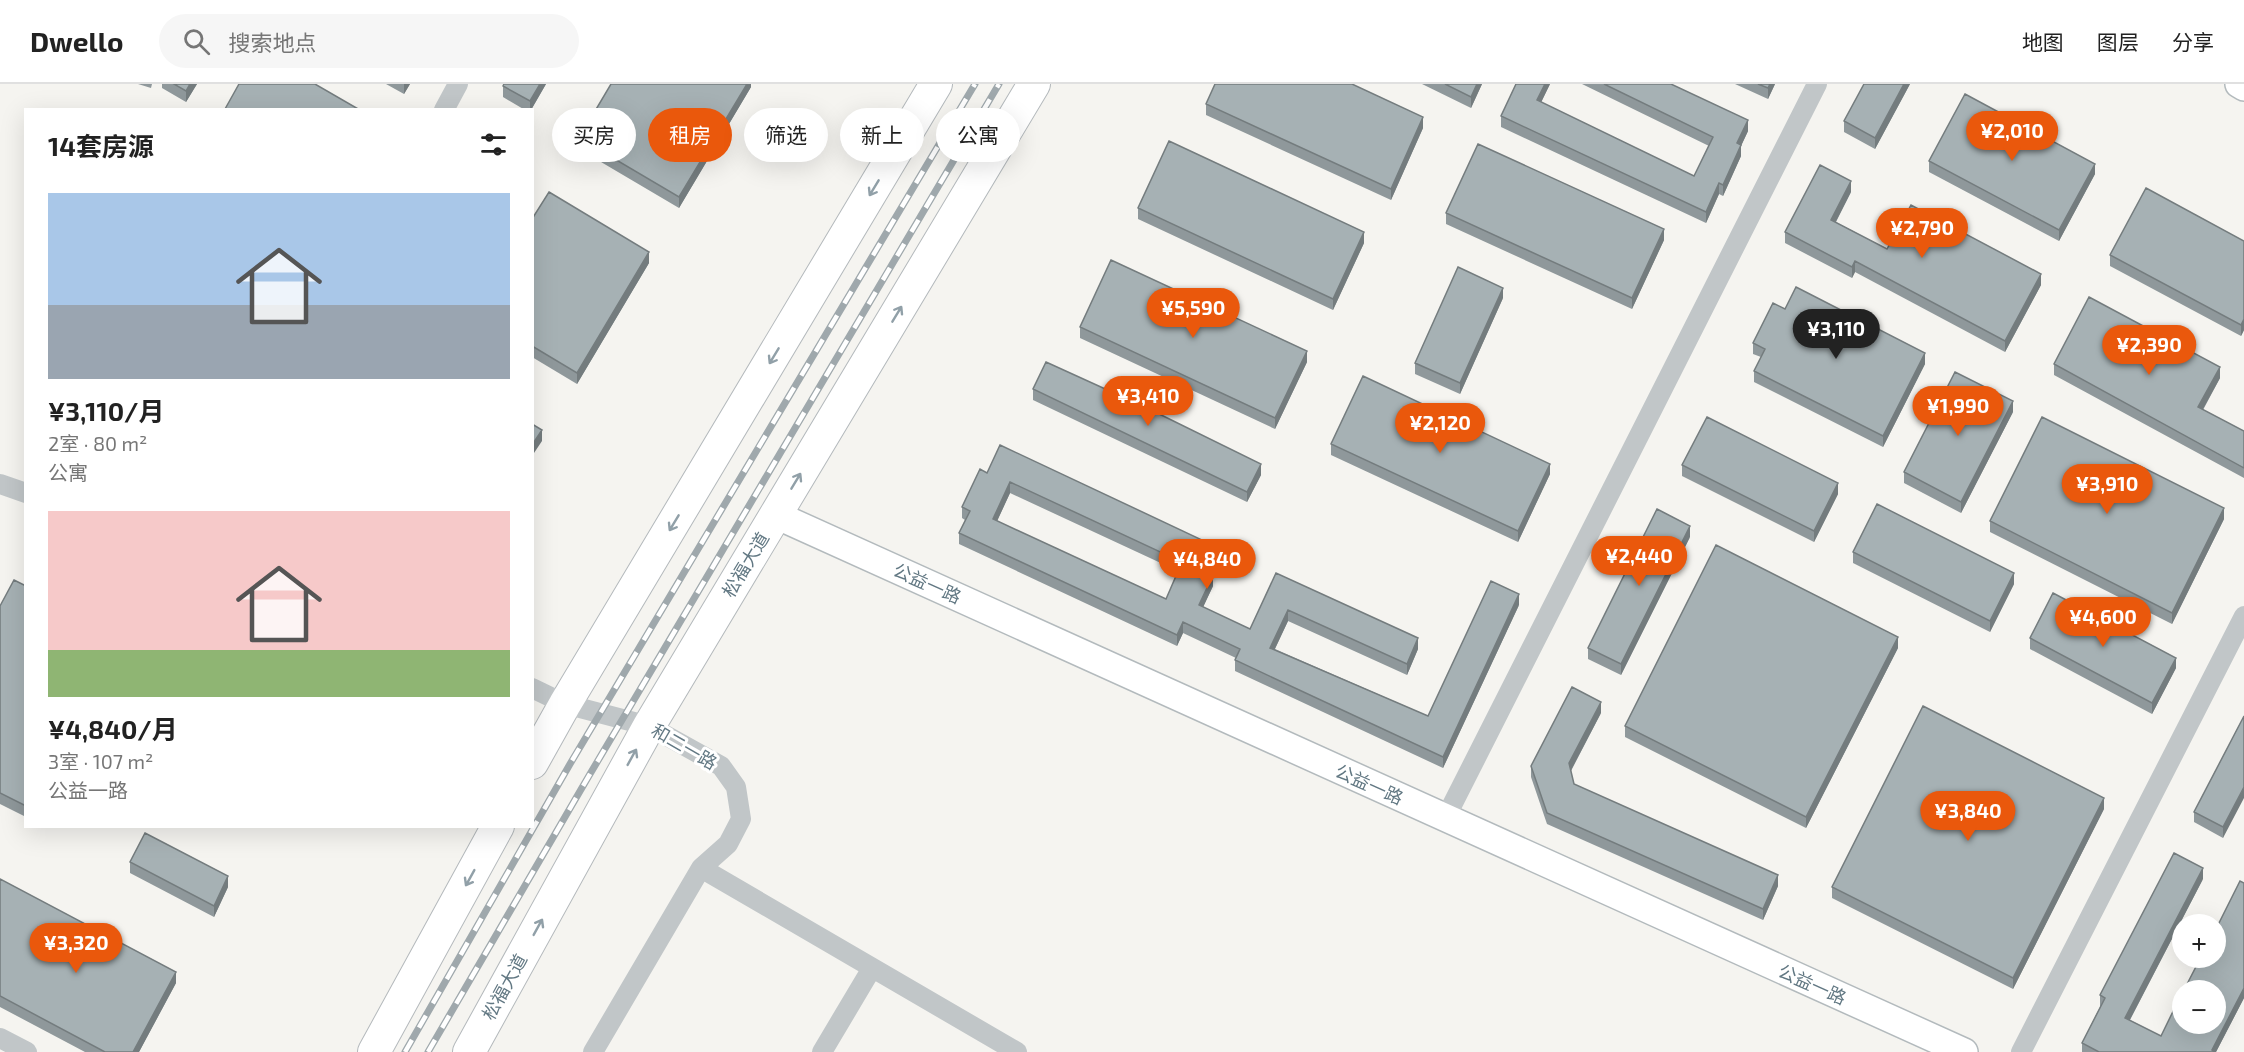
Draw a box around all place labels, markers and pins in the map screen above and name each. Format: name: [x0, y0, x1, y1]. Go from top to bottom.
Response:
pin: ¥2,010: [1963, 111, 2061, 162]
pin: ¥2,790: [1873, 208, 1971, 259]
pin: ¥5,590: [1144, 288, 1242, 339]
pin: ¥3,110: [1787, 309, 1885, 360]
pin: ¥2,390: [2100, 325, 2198, 376]
pin: ¥3,410: [1099, 376, 1197, 427]
pin: ¥1,990: [1909, 386, 2007, 437]
pin: ¥2,120: [1391, 403, 1489, 454]
pin: ¥3,910: [2058, 464, 2156, 515]
pin: ¥2,440: [1590, 536, 1688, 587]
pin: ¥4,840: [1158, 539, 1256, 590]
pin: ¥4,600: [2054, 597, 2152, 648]
pin: ¥3,840: [1919, 791, 2017, 842]
pin: ¥3,320: [27, 923, 125, 974]

